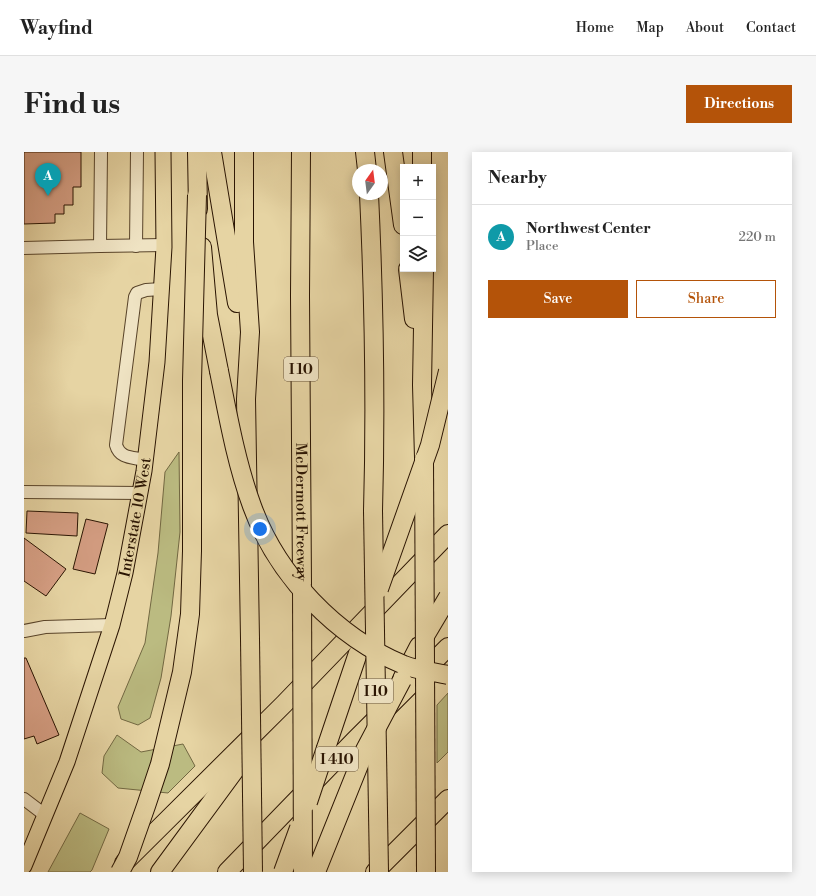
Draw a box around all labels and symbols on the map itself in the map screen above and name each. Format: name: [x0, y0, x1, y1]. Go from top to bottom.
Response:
pin: A: [35, 163, 61, 196]
north arrow: [352, 164, 388, 200]
road number: I 10: [284, 357, 318, 381]
street label: McDermott Freeway: [291, 443, 311, 582]
street label: Interstate 10 West: [115, 456, 156, 579]
your location: [250, 519, 270, 539]
road number: I 10: [359, 679, 393, 703]
road number: I 410: [316, 747, 358, 771]

